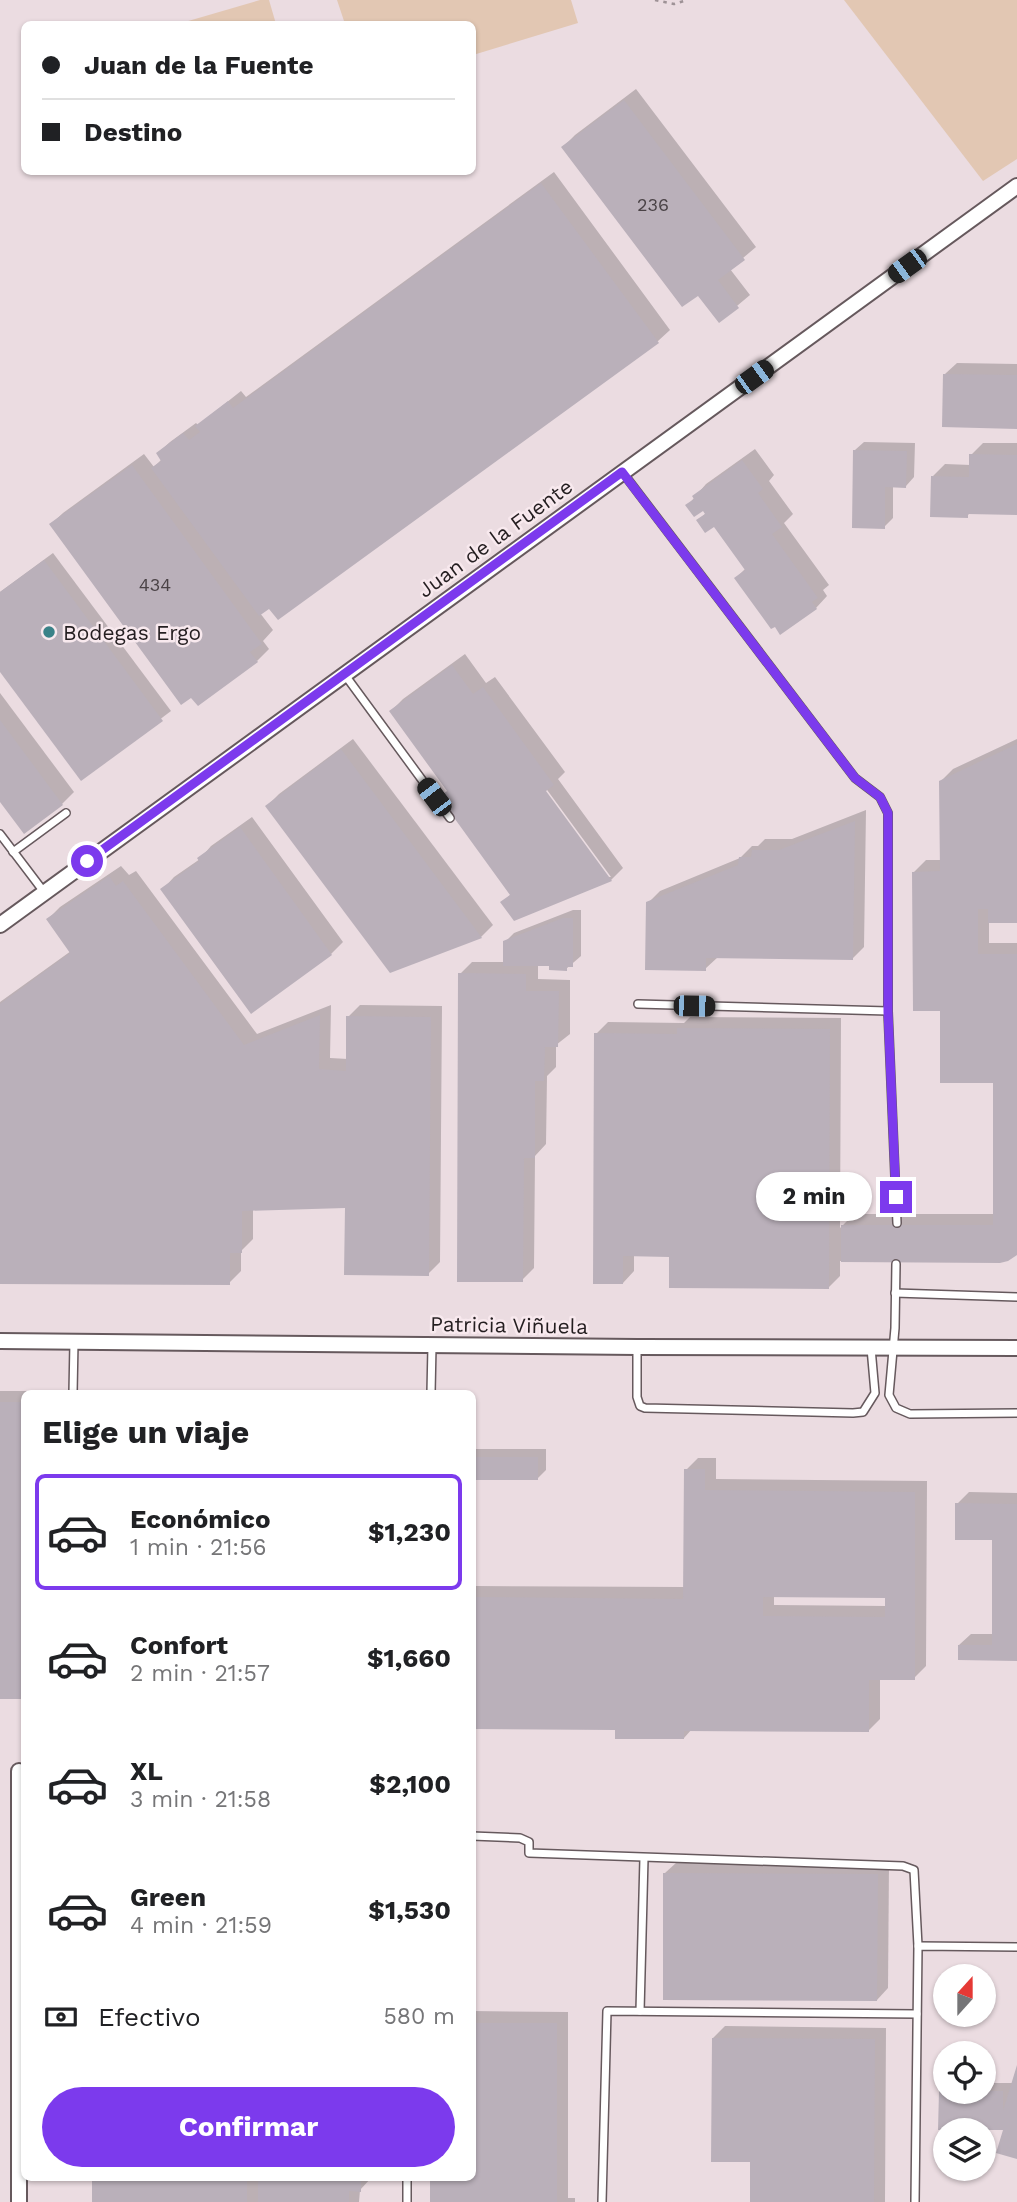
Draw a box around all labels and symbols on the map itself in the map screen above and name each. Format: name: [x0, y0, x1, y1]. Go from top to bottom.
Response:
house number: 236: [637, 194, 669, 215]
car: [884, 245, 931, 287]
car: [731, 356, 778, 398]
street label: Juan de la Fuente: [413, 474, 577, 602]
house number: 434: [139, 574, 171, 595]
place label: Bodegas Ergo: [63, 620, 201, 645]
marker: Bodegas Ergo: [41, 624, 57, 640]
car: [413, 774, 456, 820]
route start: [71, 845, 103, 877]
car: [673, 995, 716, 1017]
callout: 2 min: [756, 1172, 872, 1222]
route end: [880, 1181, 912, 1213]
street label: Patricia Viñuela: [430, 1311, 588, 1339]
north arrow: [933, 1964, 996, 2026]

